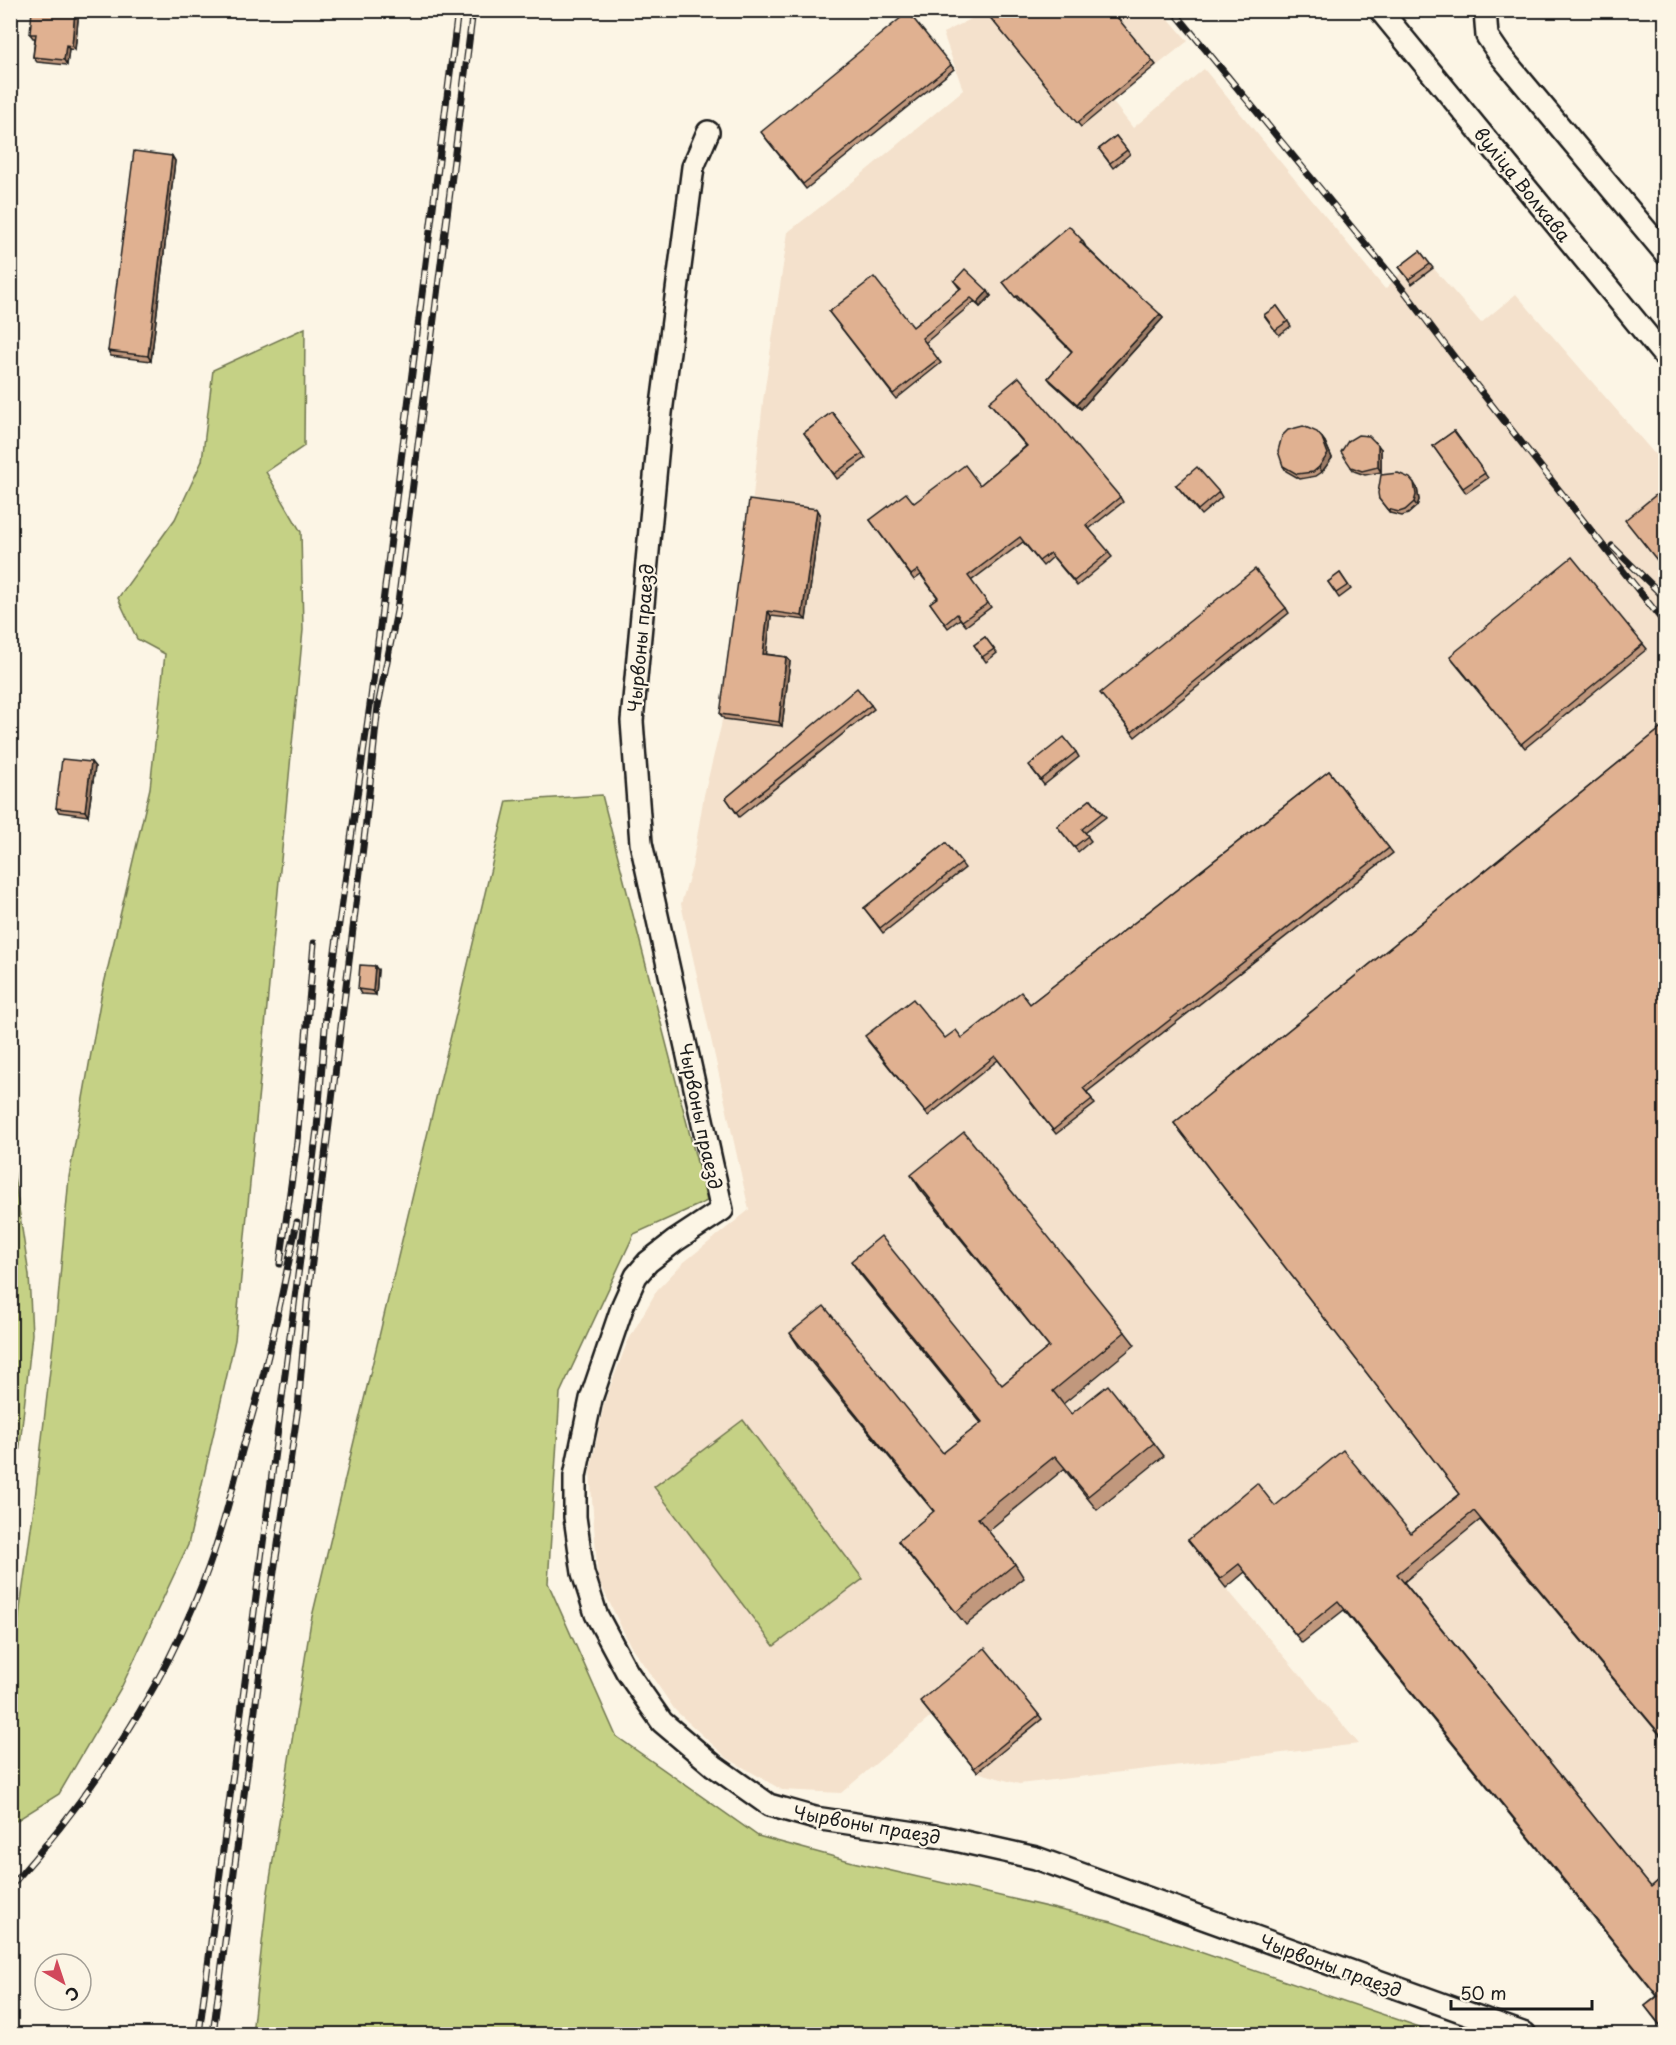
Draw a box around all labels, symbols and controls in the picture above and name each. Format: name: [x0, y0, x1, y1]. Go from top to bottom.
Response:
street label: вуліца Волкава: [1468, 121, 1578, 248]
street label: Чырвоны праезд: [620, 563, 660, 713]
street label: Чырвоны праезд: [672, 1040, 730, 1192]
street label: Чырвоны праезд: [791, 1798, 943, 1850]
street label: Чырвоны праезд: [1256, 1927, 1406, 2003]
north arrow: [33, 1952, 93, 2012]
scale bar: [1451, 1973, 1592, 2011]
text: 50 m: [1460, 1979, 1507, 2006]
text: С: [61, 1981, 85, 2008]

